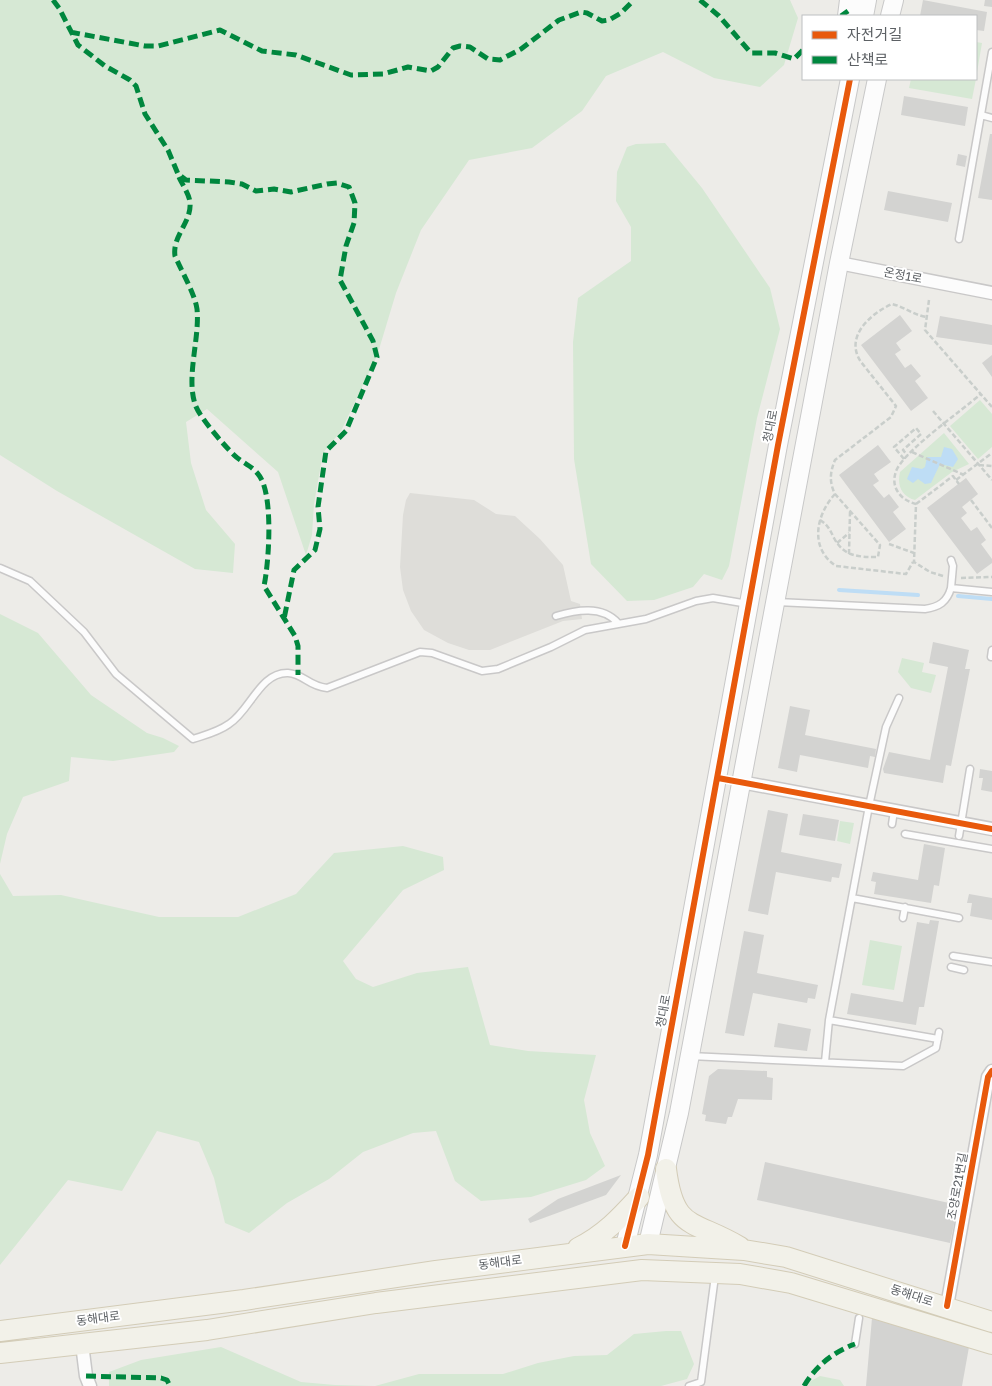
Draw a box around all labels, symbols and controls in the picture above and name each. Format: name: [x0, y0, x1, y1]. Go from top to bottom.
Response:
legend: [802, 15, 977, 80]
text: 자전거길: [847, 25, 902, 43]
text: 산책로: [847, 50, 888, 68]
street label: 온정1로: [882, 264, 924, 286]
street label: 청대로: [759, 408, 781, 444]
street label: 청대로: [653, 993, 673, 1029]
street label: 조양로21번길: [944, 1151, 970, 1221]
street label: 동해대로: [477, 1252, 523, 1272]
street label: 동해대로: [889, 1281, 935, 1309]
street label: 동해대로: [75, 1308, 121, 1328]

